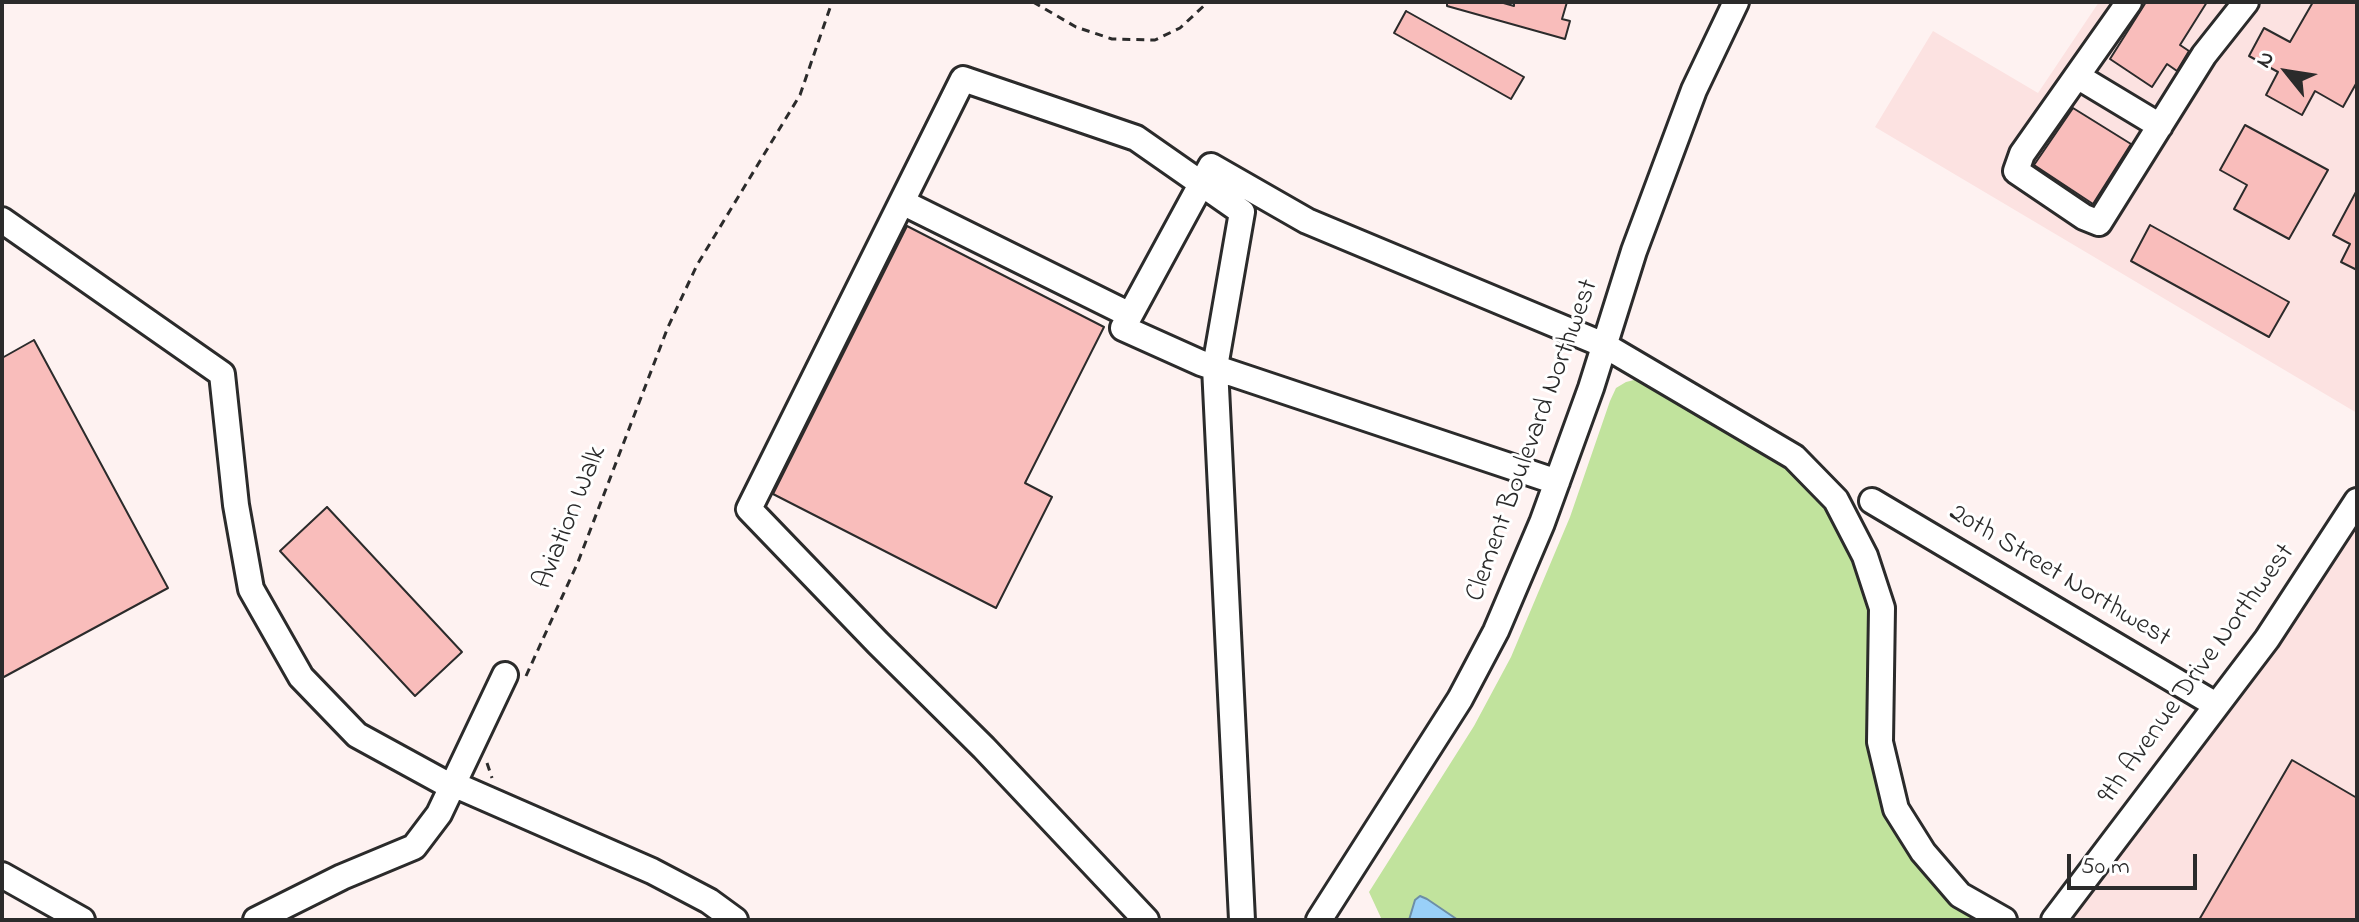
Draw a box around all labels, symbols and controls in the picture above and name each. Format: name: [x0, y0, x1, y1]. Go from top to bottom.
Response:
north arrow: [2247, 32, 2327, 112]
text: N: [2249, 46, 2284, 74]
street label: Clement Boulevard Northwest: [1460, 275, 1608, 607]
street label: Aviation Walk: [528, 441, 616, 595]
street label: 20th Street Northwest: [1942, 498, 2176, 656]
street label: 9th Avenue Drive Northwest: [2092, 538, 2304, 812]
scale bar: [2071, 838, 2201, 888]
text: 50 m: [2081, 850, 2130, 885]

